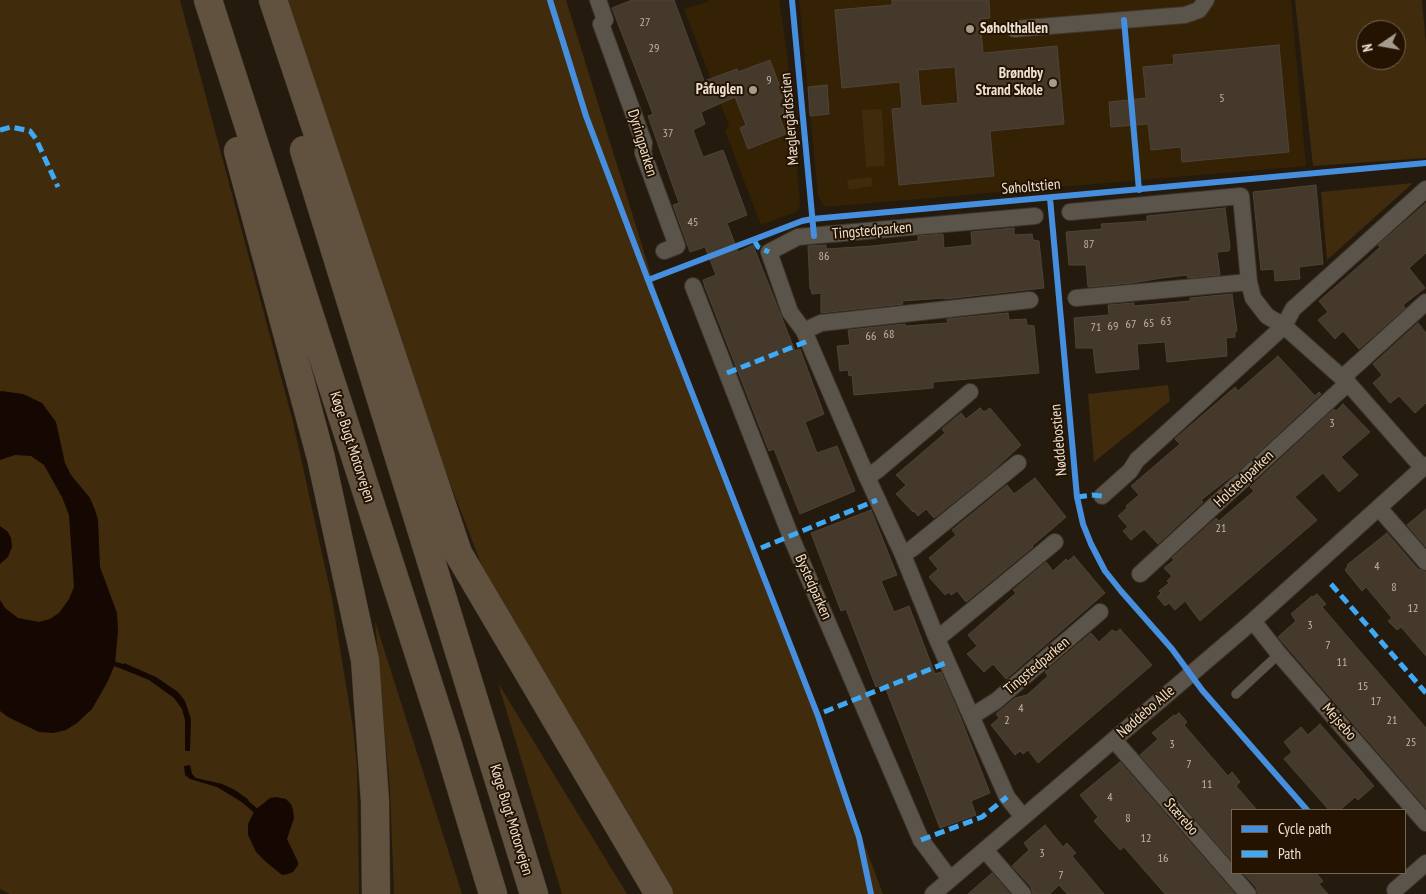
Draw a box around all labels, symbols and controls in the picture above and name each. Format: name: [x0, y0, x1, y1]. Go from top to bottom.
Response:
house number: 27: [640, 16, 650, 30]
place label: Søholthallen: [980, 20, 1048, 38]
north arrow: [1356, 20, 1406, 70]
marker: Søholthallen: [964, 23, 976, 35]
house number: 29: [649, 42, 659, 56]
text: N: [1358, 42, 1377, 53]
place label: Brøndby Strand Skole: [976, 65, 1043, 100]
street label: Mæglergårdsstien: [777, 72, 803, 166]
house number: 9: [766, 74, 772, 88]
marker: Brøndby Strand Skole: [1047, 77, 1059, 89]
place label: Påfuglen: [696, 81, 743, 99]
marker: Påfuglen: [747, 84, 759, 96]
house number: 5: [1219, 92, 1225, 106]
street label: Dyringparken: [623, 107, 661, 179]
house number: 37: [663, 127, 673, 141]
street label: Søholtstien: [1001, 175, 1061, 199]
house number: 45: [688, 216, 698, 230]
street label: Tingstedparken: [831, 219, 913, 243]
house number: 87: [1084, 238, 1094, 252]
house number: 86: [819, 250, 829, 264]
house number: 63: [1161, 315, 1171, 329]
house number: 65: [1144, 317, 1154, 331]
house number: 67: [1126, 318, 1136, 332]
house number: 69: [1108, 320, 1118, 334]
house number: 71: [1091, 321, 1101, 335]
house number: 68: [884, 328, 894, 342]
house number: 66: [866, 330, 876, 344]
street label: Køge Bugt Motorvejen: [326, 389, 378, 505]
street label: Nøddebostien: [1047, 403, 1071, 477]
house number: 3: [1329, 417, 1335, 431]
street label: Holstedparken: [1210, 447, 1278, 511]
house number: 21: [1216, 522, 1226, 536]
street label: Bystedparken: [791, 552, 835, 622]
house number: 4: [1374, 560, 1380, 574]
house number: 8: [1391, 581, 1397, 595]
house number: 12: [1408, 602, 1418, 616]
house number: 3: [1307, 619, 1313, 633]
street label: Tingstedparken: [1001, 633, 1073, 699]
house number: 7: [1325, 639, 1331, 653]
house number: 11: [1337, 656, 1347, 670]
house number: 15: [1358, 680, 1368, 694]
street label: Nøddebo Alle: [1114, 682, 1178, 742]
house number: 17: [1371, 695, 1381, 709]
street label: Mejsebo: [1318, 700, 1360, 744]
house number: 4: [1018, 702, 1024, 716]
house number: 2: [1004, 714, 1010, 728]
house number: 21: [1387, 714, 1397, 728]
house number: 25: [1406, 736, 1416, 750]
house number: 3: [1169, 738, 1175, 752]
house number: 7: [1186, 758, 1192, 772]
street label: Køge Bugt Motorvejen: [486, 762, 536, 878]
house number: 11: [1202, 778, 1212, 792]
house number: 4: [1107, 791, 1113, 805]
street label: Stærebo: [1160, 795, 1202, 839]
legend: [1231, 809, 1406, 874]
house number: 8: [1125, 812, 1131, 826]
text: Cycle path: [1278, 819, 1331, 838]
house number: 12: [1141, 832, 1151, 846]
text: Path: [1278, 844, 1301, 863]
house number: 3: [1039, 847, 1045, 861]
house number: 16: [1158, 852, 1168, 866]
house number: 7: [1058, 869, 1064, 883]

